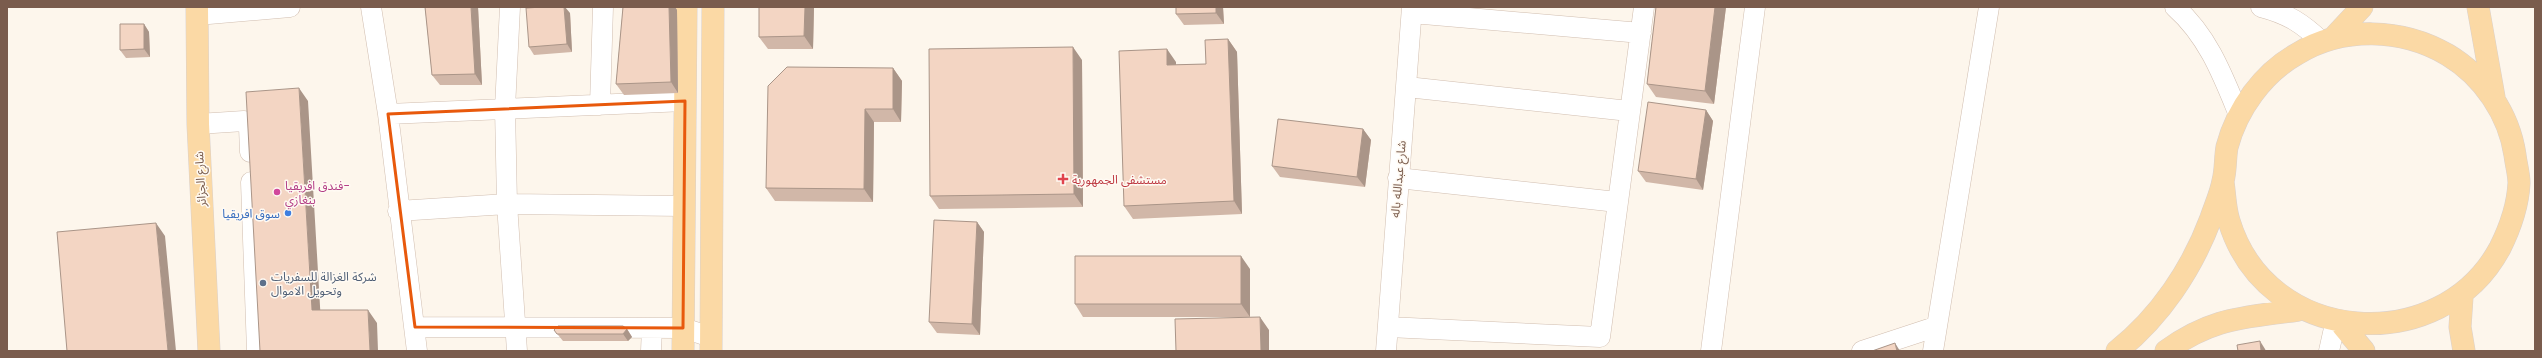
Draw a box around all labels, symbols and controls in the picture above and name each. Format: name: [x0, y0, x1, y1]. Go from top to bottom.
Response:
street label: شارع عبدالله باله: [1386, 140, 1411, 218]
street label: شارع الجزائر: [190, 151, 211, 208]
place label: مستشفى الجمهورية: [1072, 171, 1167, 188]
marker: مستشفى الجمهورية: [1057, 173, 1069, 185]
place label: فندق افريقيا- بنغازي: [285, 177, 350, 209]
marker: فندق افريقيا- بنغازي: [272, 187, 282, 197]
place label: سوق افريقيا: [222, 205, 280, 222]
marker: سوق افريقيا: [283, 208, 293, 218]
place label: شركة الغزالة للسفريات وتحويل الاموال: [271, 268, 377, 299]
marker: شركة الغزالة للسفريات وتحويل الاموال: [258, 278, 268, 288]

